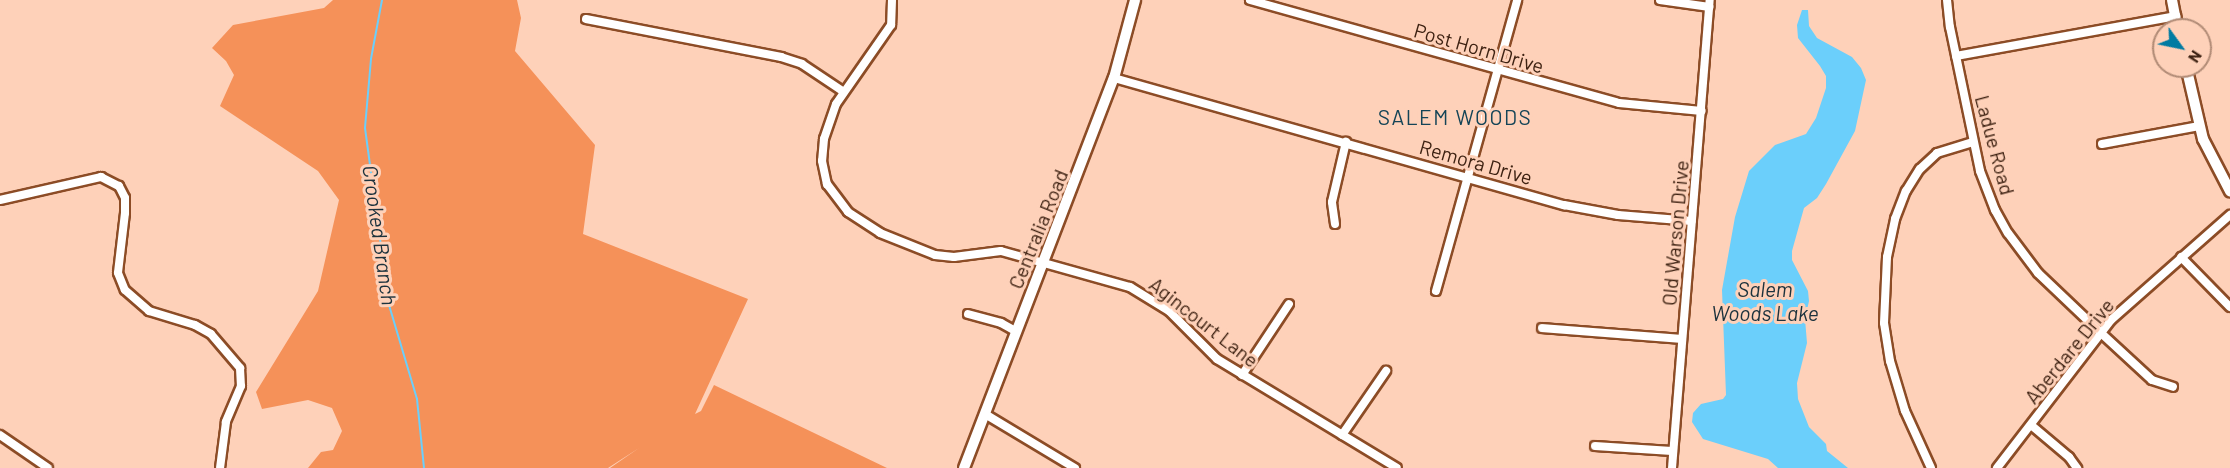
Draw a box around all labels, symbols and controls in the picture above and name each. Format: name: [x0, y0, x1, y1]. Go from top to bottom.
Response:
street label: Post Horn Drive: [1411, 18, 1547, 78]
north arrow: [2152, 18, 2212, 78]
text: N: [2185, 47, 2207, 67]
street label: Ladue Road: [1970, 93, 2020, 197]
district label: SALEM WOODS: [1378, 104, 1532, 130]
street label: Remora Drive: [1417, 134, 1535, 190]
street label: Old Warson Drive: [1657, 159, 1693, 307]
water label: Crooked Branch: [358, 163, 402, 307]
street label: Centralia Road: [1003, 166, 1073, 292]
street label: Agincourt Lane: [1145, 272, 1263, 372]
water label: Salem Woods Lake: [1711, 276, 1819, 326]
street label: Aberdare Drive: [2019, 294, 2119, 408]

